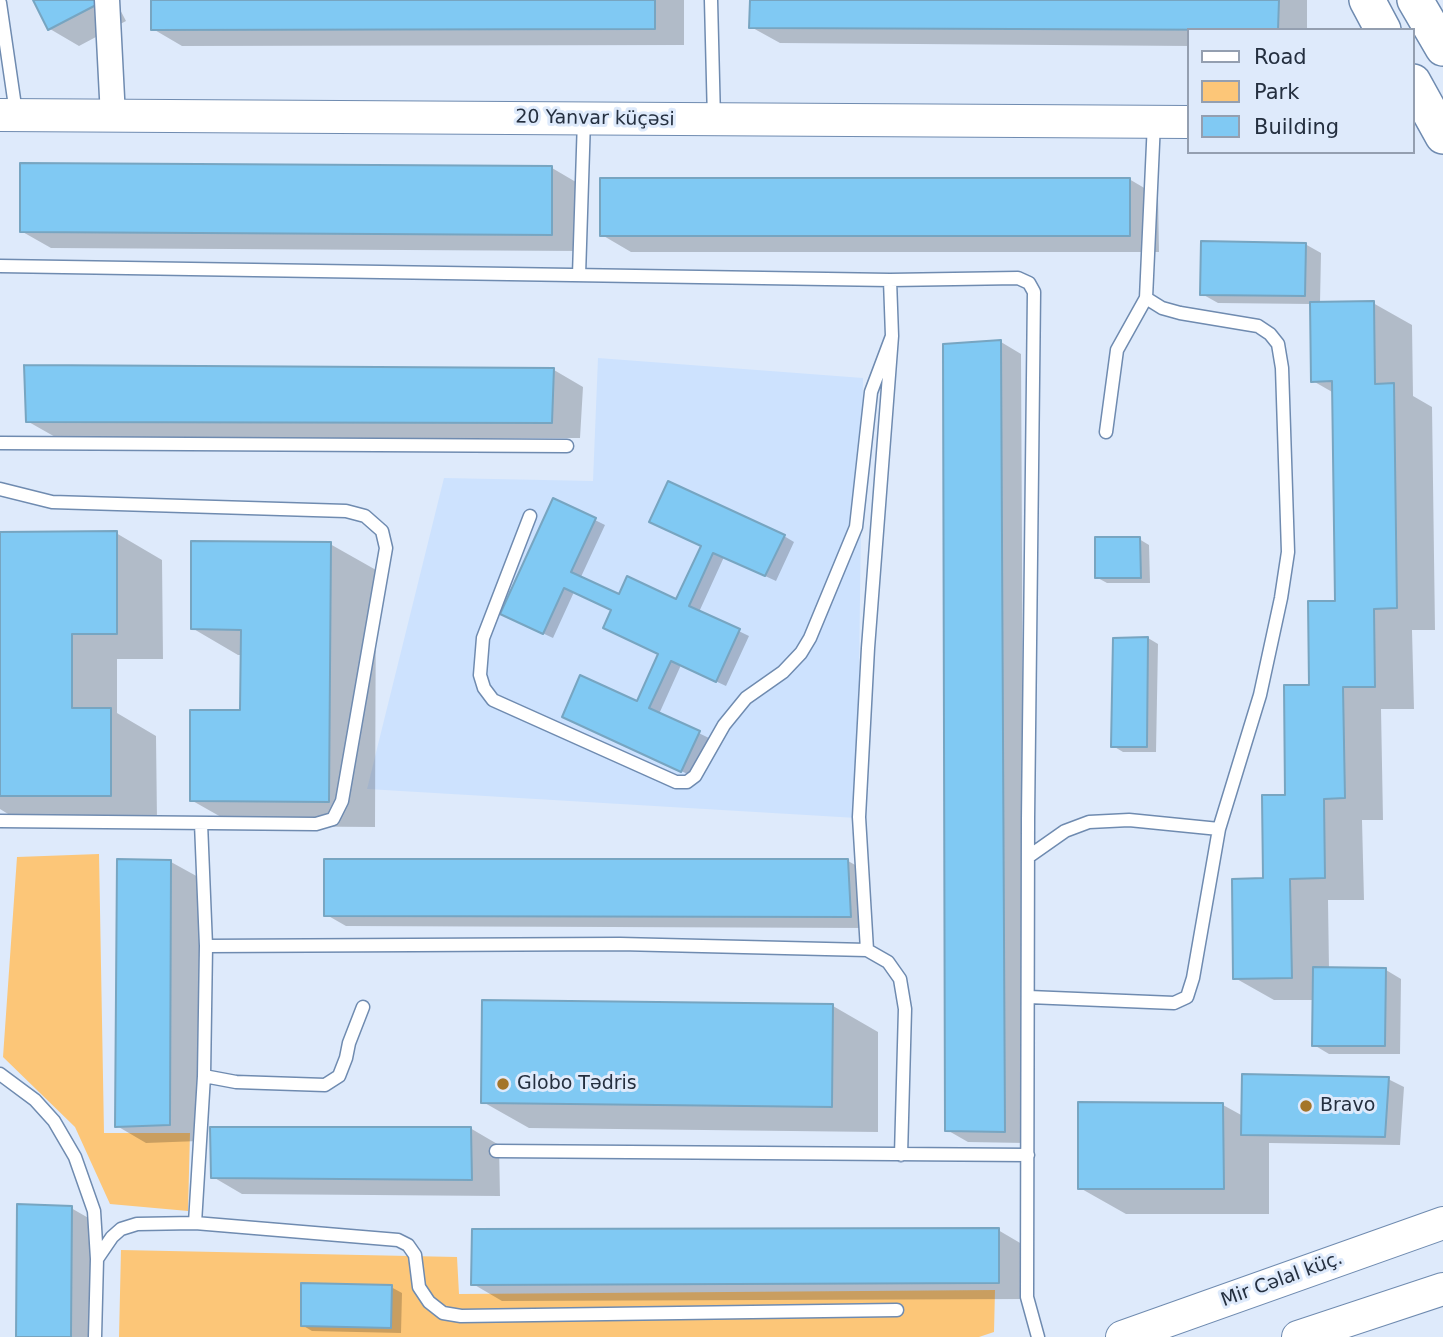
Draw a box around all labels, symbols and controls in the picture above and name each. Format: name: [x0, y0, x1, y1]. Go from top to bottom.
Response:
legend: [1188, 28, 1415, 154]
text: Road: [1254, 45, 1307, 69]
text: Park: [1254, 80, 1299, 104]
street label: 20 Yanvar küçəsi: [515, 106, 675, 132]
text: Building: [1254, 115, 1339, 139]
place label: Globo Tədris: [517, 1073, 637, 1095]
marker: Globo Tədris: [495, 1076, 511, 1092]
place label: Bravo: [1320, 1095, 1375, 1117]
marker: Bravo: [1298, 1098, 1314, 1114]
street label: Mir Cəlal küç.: [1218, 1247, 1346, 1313]

